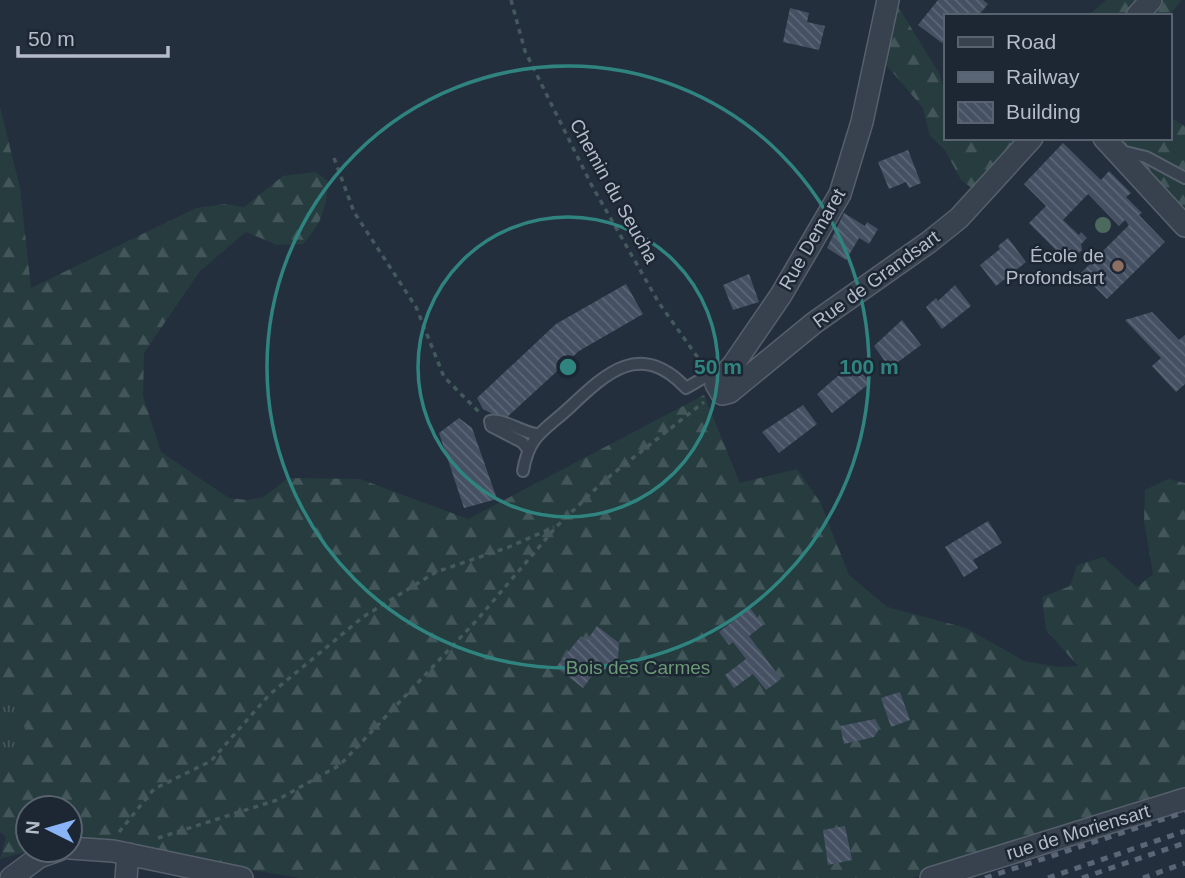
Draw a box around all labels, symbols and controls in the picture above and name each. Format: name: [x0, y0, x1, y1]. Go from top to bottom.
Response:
scale bar: [18, 14, 168, 58]
legend: [944, 14, 1171, 140]
text: 50 m: [28, 27, 75, 50]
text: Road: [1006, 30, 1056, 53]
text: Railway: [1006, 65, 1080, 88]
text: Building: [1006, 100, 1081, 123]
street label: Chemin du Seucha: [566, 115, 663, 267]
street label: Rue Demaret: [775, 184, 850, 293]
street label: Rue de Grandsart: [809, 226, 944, 332]
place label: École de Profondsart: [1006, 245, 1105, 288]
marker: École de Profondsart: [1110, 258, 1126, 274]
centre of rings: [556, 355, 580, 379]
text: 50 m: [694, 355, 742, 378]
text: 100 m: [839, 355, 899, 378]
park label: Bois des Carmes: [566, 657, 710, 678]
north arrow: [14, 794, 84, 864]
street label: rue de Moriensart: [1004, 800, 1153, 864]
text: N: [22, 820, 44, 835]

